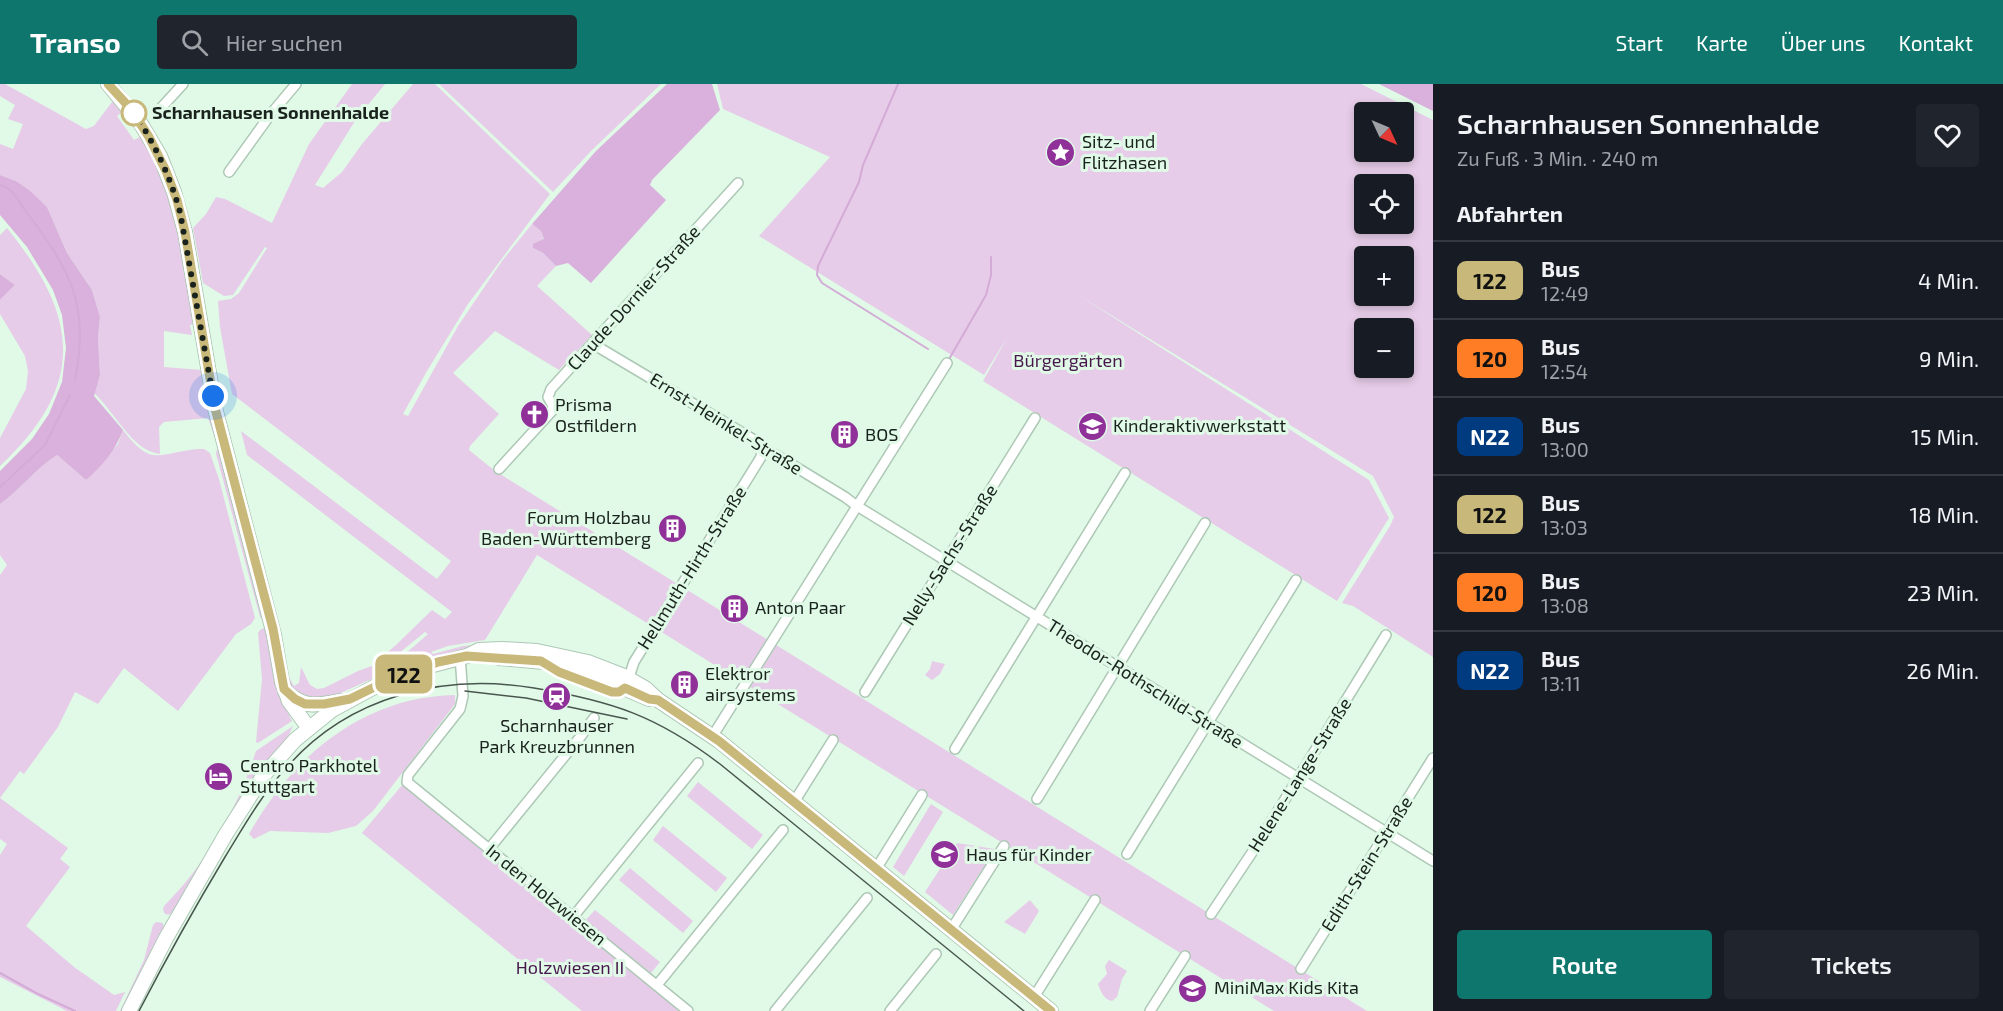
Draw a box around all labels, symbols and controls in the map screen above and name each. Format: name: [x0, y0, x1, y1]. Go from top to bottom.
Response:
search box: [157, 15, 577, 69]
text: Transo: [30, 25, 121, 59]
icon: search: [178, 26, 211, 59]
text: Hier suchen: [226, 29, 343, 55]
text: Start: [1616, 30, 1663, 55]
text: Karte: [1696, 30, 1748, 55]
text: Über uns: [1781, 30, 1866, 55]
text: Kontakt: [1899, 30, 1973, 55]
marker: Scharnhausen Sonnenhalde: [121, 100, 147, 126]
place label: Scharnhausen Sonnenhalde: [152, 101, 389, 123]
north arrow: [1354, 102, 1414, 162]
map controls: [1354, 102, 1414, 378]
button: heart: [1916, 104, 1979, 167]
text: Scharnhausen Sonnenhalde: [1457, 106, 1820, 140]
place label: Sitz- und Flitzhasen: [1082, 130, 1167, 173]
place icon: Sitz- und Flitzhasen: [1045, 136, 1077, 168]
text: Zu Fuß · 3 Min. · 240 m: [1457, 146, 1658, 170]
button: locate: [1354, 174, 1414, 234]
text: Abfahrten: [1457, 200, 1563, 226]
street label: Claude-Dornier-Straße: [562, 220, 704, 374]
button: +: [1354, 246, 1414, 306]
text: Bus: [1541, 255, 1580, 281]
text: 4 Min.: [1918, 267, 1979, 293]
text: 122: [1473, 268, 1507, 293]
text: 12:49: [1541, 281, 1589, 305]
button: −: [1354, 318, 1414, 378]
text: Bus: [1541, 333, 1580, 359]
text: 9 Min.: [1919, 345, 1979, 371]
text: 120: [1473, 346, 1507, 371]
park label: Bürgergärten: [1013, 349, 1123, 371]
text: 12:54: [1541, 359, 1588, 383]
street label: Ernst-Heinkel-Straße: [646, 367, 807, 479]
your location: [198, 381, 228, 411]
place label: Prisma Ostfildern: [555, 393, 637, 436]
church icon: Prisma Ostfildern: [518, 399, 550, 431]
school or university icon: Kinderaktivwerkstatt: [1076, 410, 1108, 442]
text: Bus: [1541, 411, 1580, 437]
place label: Kinderaktivwerkstatt: [1113, 414, 1286, 436]
building icon: BOS: [828, 419, 860, 451]
place label: BOS: [865, 423, 898, 445]
text: 15 Min.: [1911, 423, 1979, 449]
text: N22: [1470, 424, 1510, 449]
text: 13:00: [1541, 437, 1589, 461]
street label: Nelly-Sachs-Straße: [897, 480, 1001, 629]
street label: Hellmuth-Hirth-Straße: [632, 482, 750, 653]
text: Bus: [1541, 489, 1580, 515]
text: 18 Min.: [1909, 501, 1979, 527]
text: 122: [1473, 502, 1507, 527]
place label: Forum Holzbau Baden-Württemberg: [481, 506, 651, 549]
building icon: Forum Holzbau Baden-Württemberg: [656, 512, 688, 544]
text: 13:03: [1541, 515, 1588, 539]
text: Bus: [1541, 567, 1580, 593]
text: 23 Min.: [1907, 579, 1979, 605]
text: 120: [1473, 580, 1507, 605]
building icon: Anton Paar: [718, 592, 750, 624]
text: 13:08: [1541, 593, 1589, 617]
place label: Anton Paar: [755, 596, 846, 618]
street label: Theodor-Rothschild-Straße: [1044, 614, 1247, 753]
text: Bus: [1541, 645, 1580, 671]
line badge: 122: [370, 654, 438, 694]
text: 26 Min.: [1907, 657, 1979, 683]
text: N22: [1470, 658, 1510, 683]
text: 122: [387, 662, 421, 687]
place label: Elektror airsystems: [705, 662, 796, 705]
building icon: Elektror airsystems: [668, 668, 700, 700]
text: 13:11: [1541, 671, 1581, 695]
station icon: Scharnhauser Park Kreuzbrunnen: [541, 681, 573, 713]
street label: Helene-Lange-Straße: [1243, 693, 1356, 856]
place label: Scharnhauser Park Kreuzbrunnen: [479, 714, 635, 757]
place label: Centro Parkhotel Stuttgart: [240, 754, 378, 797]
hotel icon: Centro Parkhotel Stuttgart: [203, 760, 235, 792]
street label: Edith-Stein-Straße: [1316, 792, 1417, 935]
street label: In den Holzwiesen: [482, 839, 611, 950]
school or university icon: Haus für Kinder: [929, 839, 961, 871]
place label: Haus für Kinder: [966, 843, 1092, 865]
button: Route: [1457, 930, 1712, 999]
button: Tickets: [1724, 930, 1979, 999]
park label: Holzwiesen II: [516, 956, 624, 978]
school or university icon: MiniMax Kids Kita: [1177, 972, 1209, 1004]
place label: MiniMax Kids Kita: [1214, 976, 1359, 998]

